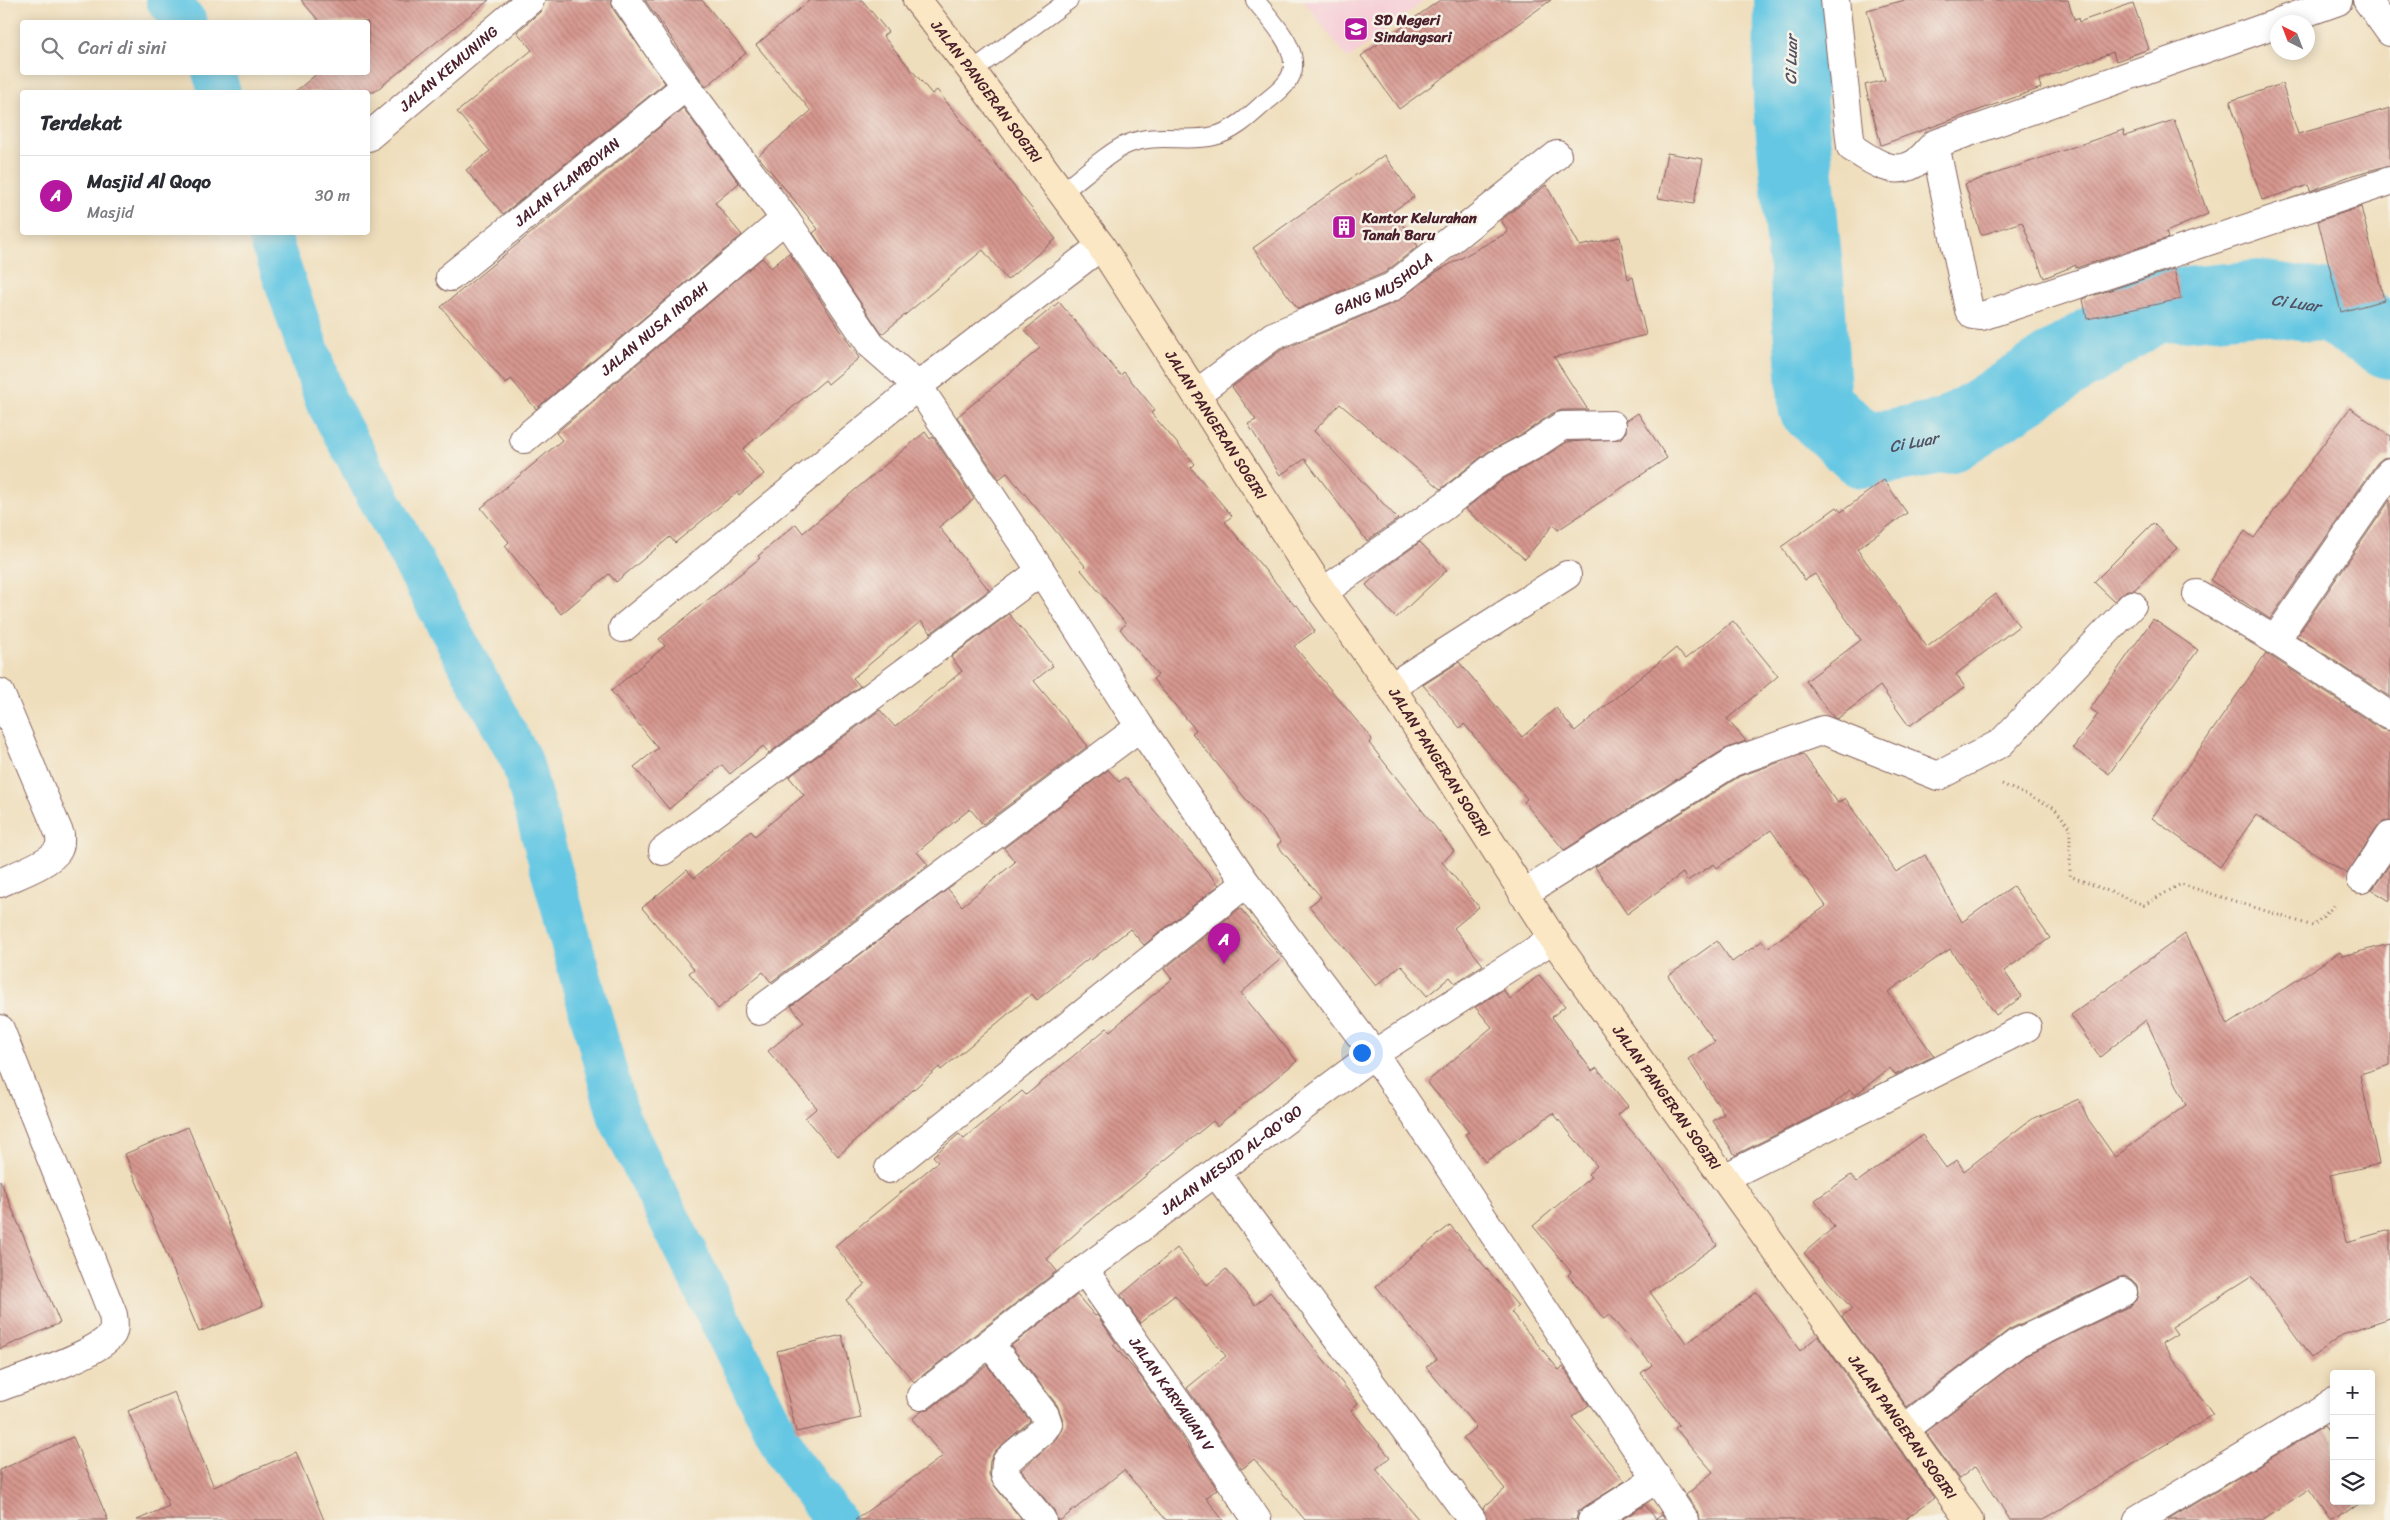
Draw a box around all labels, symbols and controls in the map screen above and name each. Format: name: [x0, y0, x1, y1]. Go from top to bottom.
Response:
place label: SD Negeri Sindangsari: [1373, 7, 1452, 50]
street label: JALAN PANGERAN SOGIRI: [923, 13, 1049, 169]
north arrow: [2270, 15, 2315, 60]
school or university icon: SD Negeri Sindangsari: [1343, 16, 1369, 42]
street label: JALAN KEMUNING: [393, 19, 504, 119]
search box: [20, 20, 370, 75]
text: Cari di sini: [78, 31, 166, 64]
water label: Ci Luar: [1776, 32, 1806, 85]
icon: search: [38, 34, 66, 62]
text: Terdekat: [40, 104, 122, 142]
street label: JALAN FLAMBOYAN: [508, 131, 627, 234]
text: Masjid Al Qoqo: [87, 165, 211, 198]
text: A: [51, 181, 61, 210]
text: 30 m: [315, 181, 350, 210]
text: Masjid: [87, 198, 134, 227]
place label: Kantor Kelurahan Tanah Baru: [1361, 205, 1478, 248]
building icon: Kantor Kelurahan Tanah Baru: [1331, 214, 1357, 240]
street label: GANG MUSHOLA: [1330, 246, 1439, 323]
street label: JALAN NUSA INDAH: [594, 275, 715, 383]
water label: Ci Luar: [2269, 284, 2326, 321]
street label: JALAN PANGERAN SOGIRI: [1157, 344, 1274, 506]
water label: Ci Luar: [1887, 422, 1944, 461]
street label: JALAN PANGERAN SOGIRI: [1381, 682, 1498, 843]
pin: A: [1208, 923, 1240, 964]
street label: JALAN PANGERAN SOGIRI: [1605, 1019, 1728, 1176]
your location: [1349, 1040, 1375, 1066]
street label: JALAN MESJID AL-QO'QO: [1154, 1098, 1309, 1223]
street label: JALAN KARYAWAN V: [1121, 1331, 1221, 1458]
street label: JALAN PANGERAN SOGIRI: [1841, 1348, 1964, 1506]
map controls: [2330, 1370, 2375, 1505]
button: +: [2330, 1370, 2375, 1415]
button: −: [2330, 1415, 2375, 1460]
button: layers: [2330, 1460, 2375, 1505]

